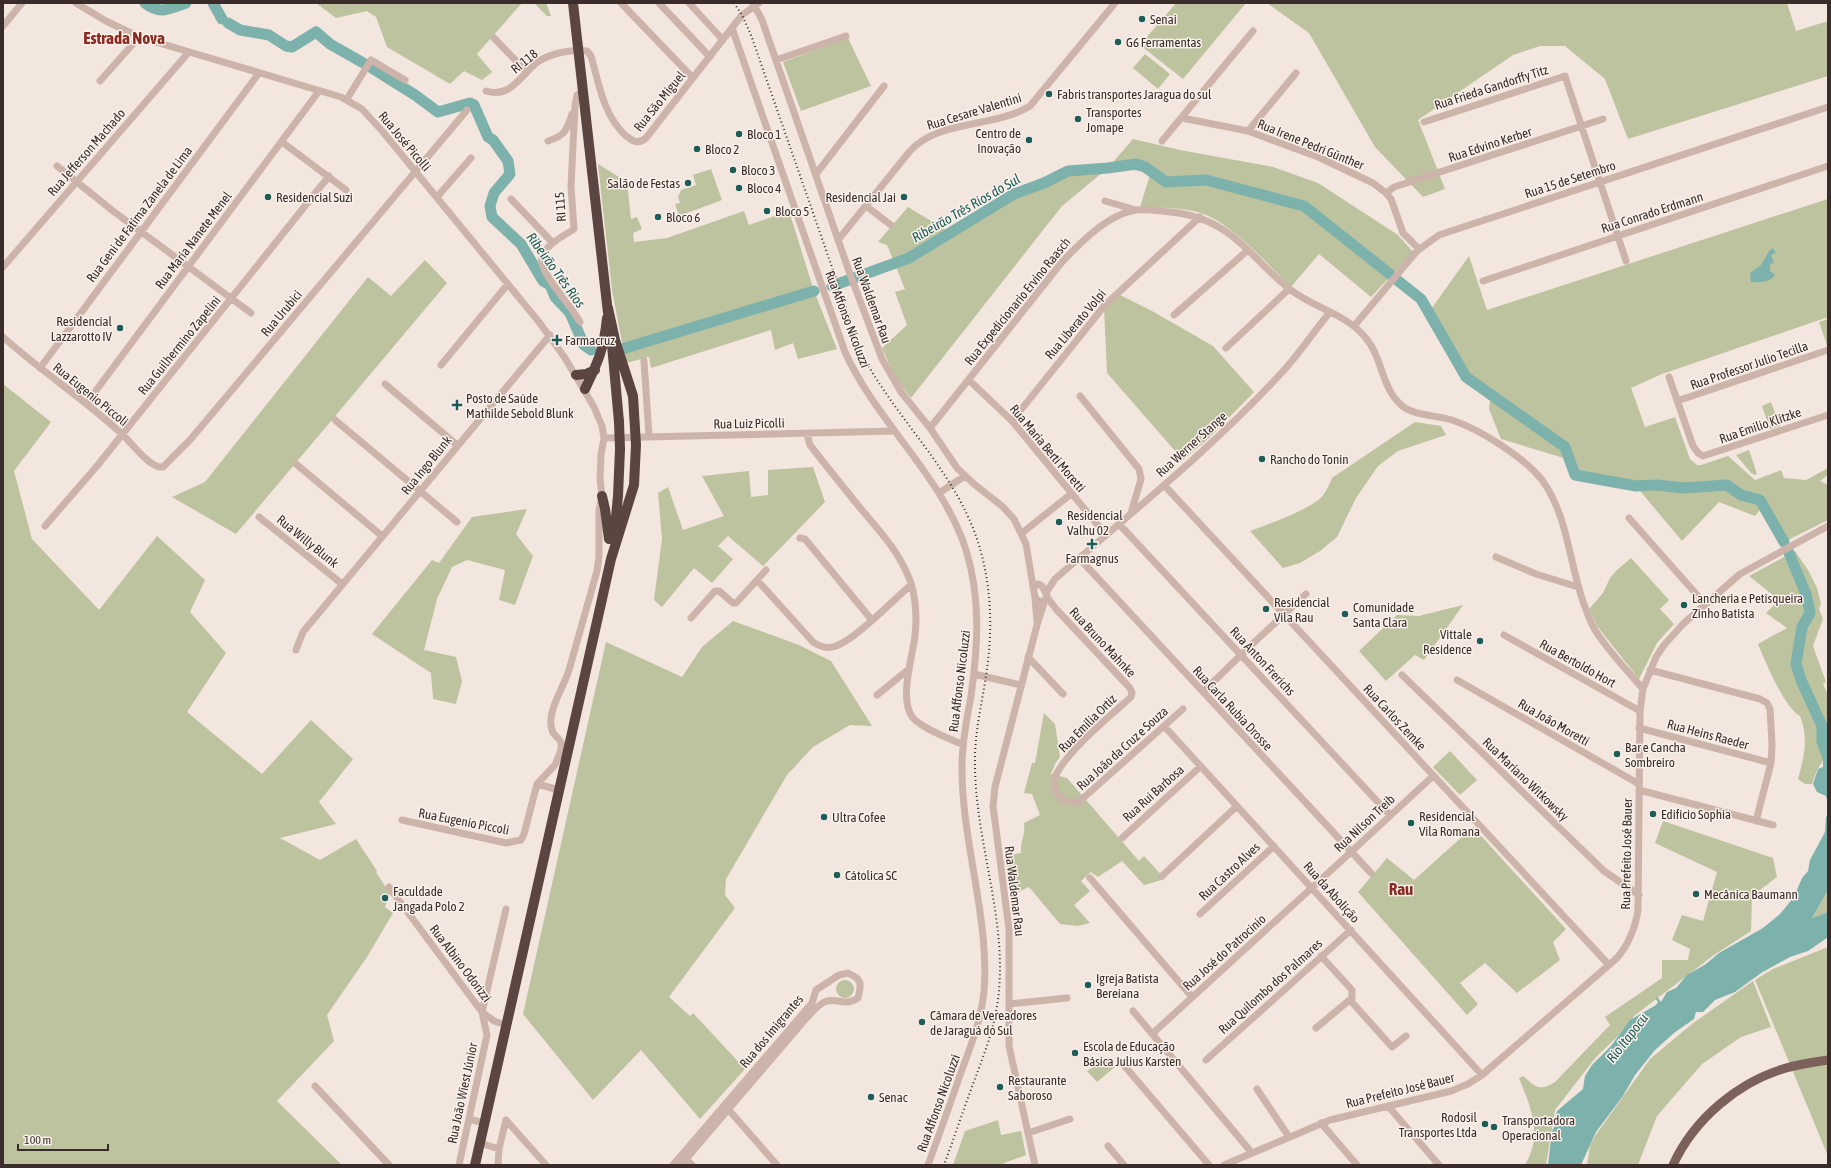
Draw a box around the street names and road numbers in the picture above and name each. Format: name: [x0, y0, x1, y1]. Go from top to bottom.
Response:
street label: RI 118: [508, 46, 541, 77]
street label: Rua Frieda Gandorffy Titz: [1432, 62, 1550, 113]
street label: Rua São Miguel: [631, 68, 689, 134]
street label: Rua Cesare Valentini: [925, 90, 1023, 133]
street label: Rua Jefferson Machado: [44, 106, 128, 199]
street label: Rua José Picolli: [375, 109, 434, 174]
street label: Rua Irene Pedri Günther: [1255, 116, 1367, 173]
street label: Rua Edvino Kerber: [1447, 124, 1534, 165]
street label: Rua Geni de Fatima Zanela de Lima: [83, 144, 195, 285]
street label: Rua 15 de Setembro: [1523, 158, 1618, 201]
street label: Rua Maria Nanete Menel: [152, 188, 235, 292]
street label: Rua Conrado Erdmann: [1599, 189, 1705, 236]
street label: RI 115: [552, 192, 569, 222]
street label: Rua Expedicionario Ervino Raasch: [961, 235, 1073, 368]
street label: Rua Waldemar Rau: [849, 255, 894, 345]
street label: Rua Affonso Nicoluzzi: [822, 269, 873, 370]
street label: Rua Liberato Volpi: [1042, 286, 1109, 362]
street label: Rua Urubici: [258, 287, 305, 339]
street label: Rua Guilhermino Zapelini: [135, 293, 224, 398]
street label: Rua Professor Julio Tecilla: [1688, 338, 1810, 393]
street label: Rua Eugenio Piccoli: [50, 360, 131, 429]
street label: Rua Maria Berti Moretti: [1007, 402, 1089, 495]
street label: Rua Emilio Klitzke: [1717, 404, 1803, 446]
street label: Rua Werner Stange: [1153, 409, 1230, 480]
street label: Rua Luiz Picolli: [713, 415, 785, 432]
street label: Rua Ingo Blunk: [398, 433, 455, 498]
street label: Rua Willy Blunk: [274, 512, 342, 571]
street label: Rua Bruno Mahnke: [1067, 604, 1139, 680]
street label: Rua Anton Frerichs: [1227, 624, 1299, 699]
street label: Rua Affonso Nicoluzzi: [946, 629, 973, 733]
street label: Rua Bertoldo Hort: [1537, 636, 1619, 691]
street label: Rua Carla Rubia Drosse: [1190, 663, 1276, 754]
street label: Rua Carlos Zemke: [1360, 681, 1429, 753]
street label: Rua Emilia Ortiz: [1055, 691, 1120, 755]
street label: Rua João Moretti: [1515, 696, 1592, 749]
street label: Rua João da Cruz e Souza: [1074, 703, 1171, 793]
street label: Rua Heins Raeder: [1665, 716, 1751, 753]
street label: Rua Mariano Witkowsky: [1480, 735, 1572, 825]
street label: Rua Rui Barbosa: [1120, 762, 1187, 825]
street label: Rua Nilson Treib: [1331, 792, 1398, 855]
street label: Rua Prefeito José Bauer: [1618, 798, 1635, 910]
street label: Rua Eugenio Piccoli: [417, 805, 511, 838]
street label: Rua Castro Alves: [1196, 839, 1263, 903]
street label: Rua Waldemar Rau: [1002, 845, 1027, 937]
street label: Rua da Abolição: [1300, 859, 1363, 926]
street label: Rua José do Patrocinio: [1180, 911, 1269, 993]
street label: Rua Albino Odorizzi: [427, 922, 495, 1005]
street label: Rua Quilombo dos Palmares: [1215, 936, 1326, 1037]
street label: Rua dos Imigrantes: [737, 992, 806, 1071]
street label: Rua João Wiest Júnior: [444, 1041, 481, 1145]
street label: Rua Affonso Nicoluzzi: [914, 1052, 963, 1154]
street label: Rua Prefeito José Bauer: [1344, 1070, 1456, 1111]

